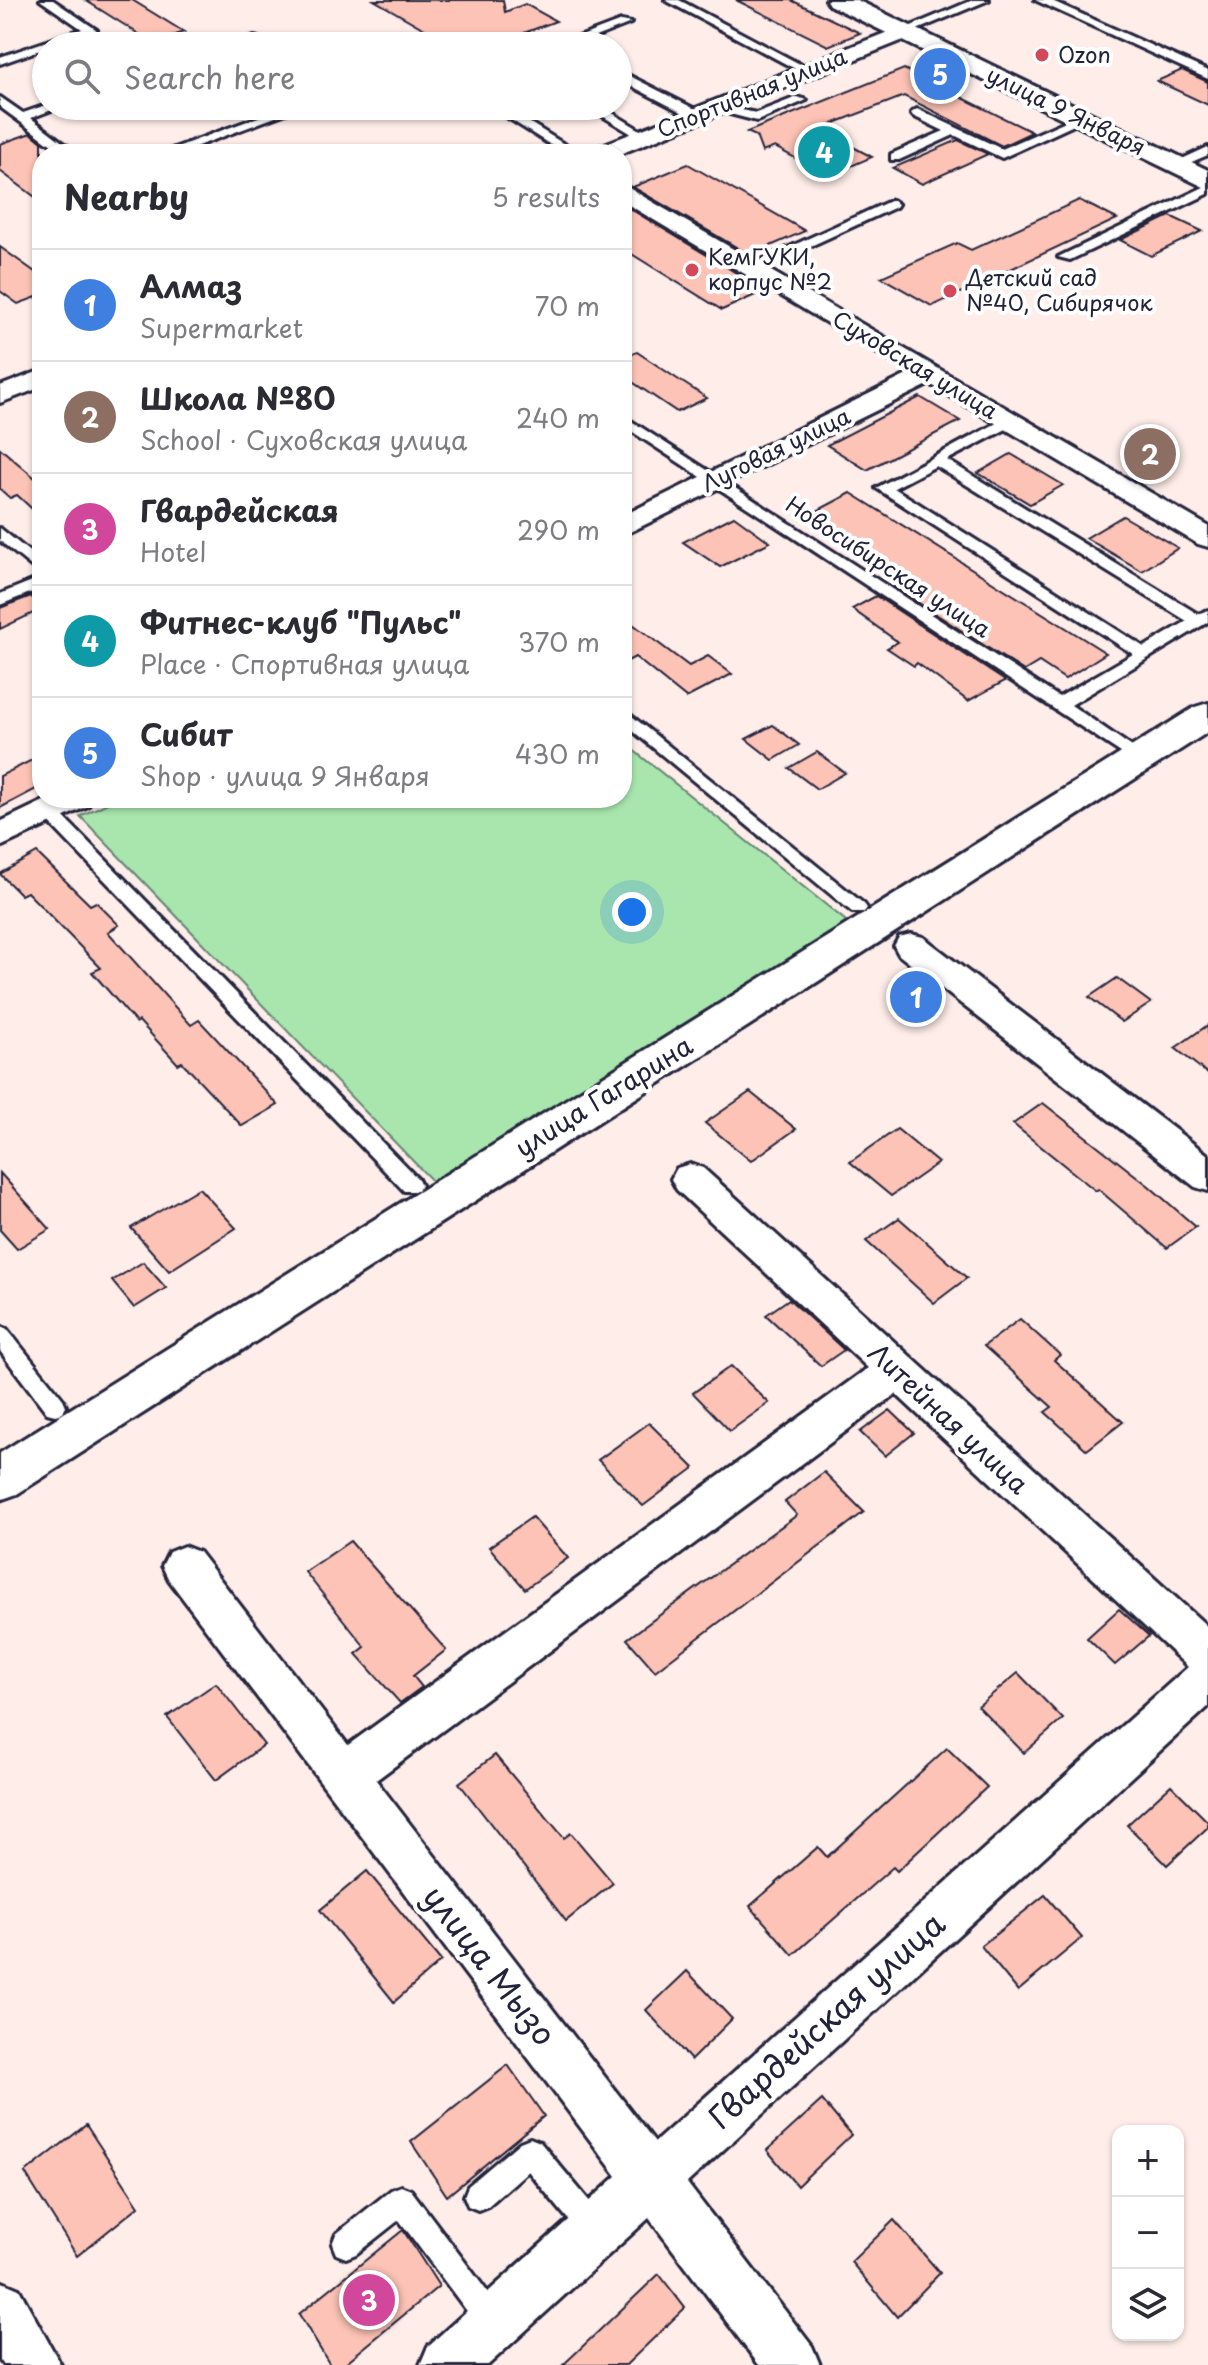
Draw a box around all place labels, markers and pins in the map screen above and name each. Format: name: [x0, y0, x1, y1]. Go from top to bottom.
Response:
place label: Ozon: [1058, 37, 1111, 70]
pin: 5: [914, 44, 966, 104]
marker: Ozon: [1033, 46, 1051, 64]
pin: 4: [798, 122, 850, 182]
place label: КемГУКИ, корпус №2: [708, 239, 832, 297]
place label: Детский сад №40, Сибирячок: [965, 260, 1154, 318]
marker: КемГУКИ, корпус №2: [683, 261, 701, 279]
marker: Детский сад №40, Сибирячок: [941, 282, 959, 300]
pin: 2: [1124, 424, 1176, 484]
pin: 1: [890, 967, 942, 1027]
pin: 3: [343, 2270, 395, 2330]

